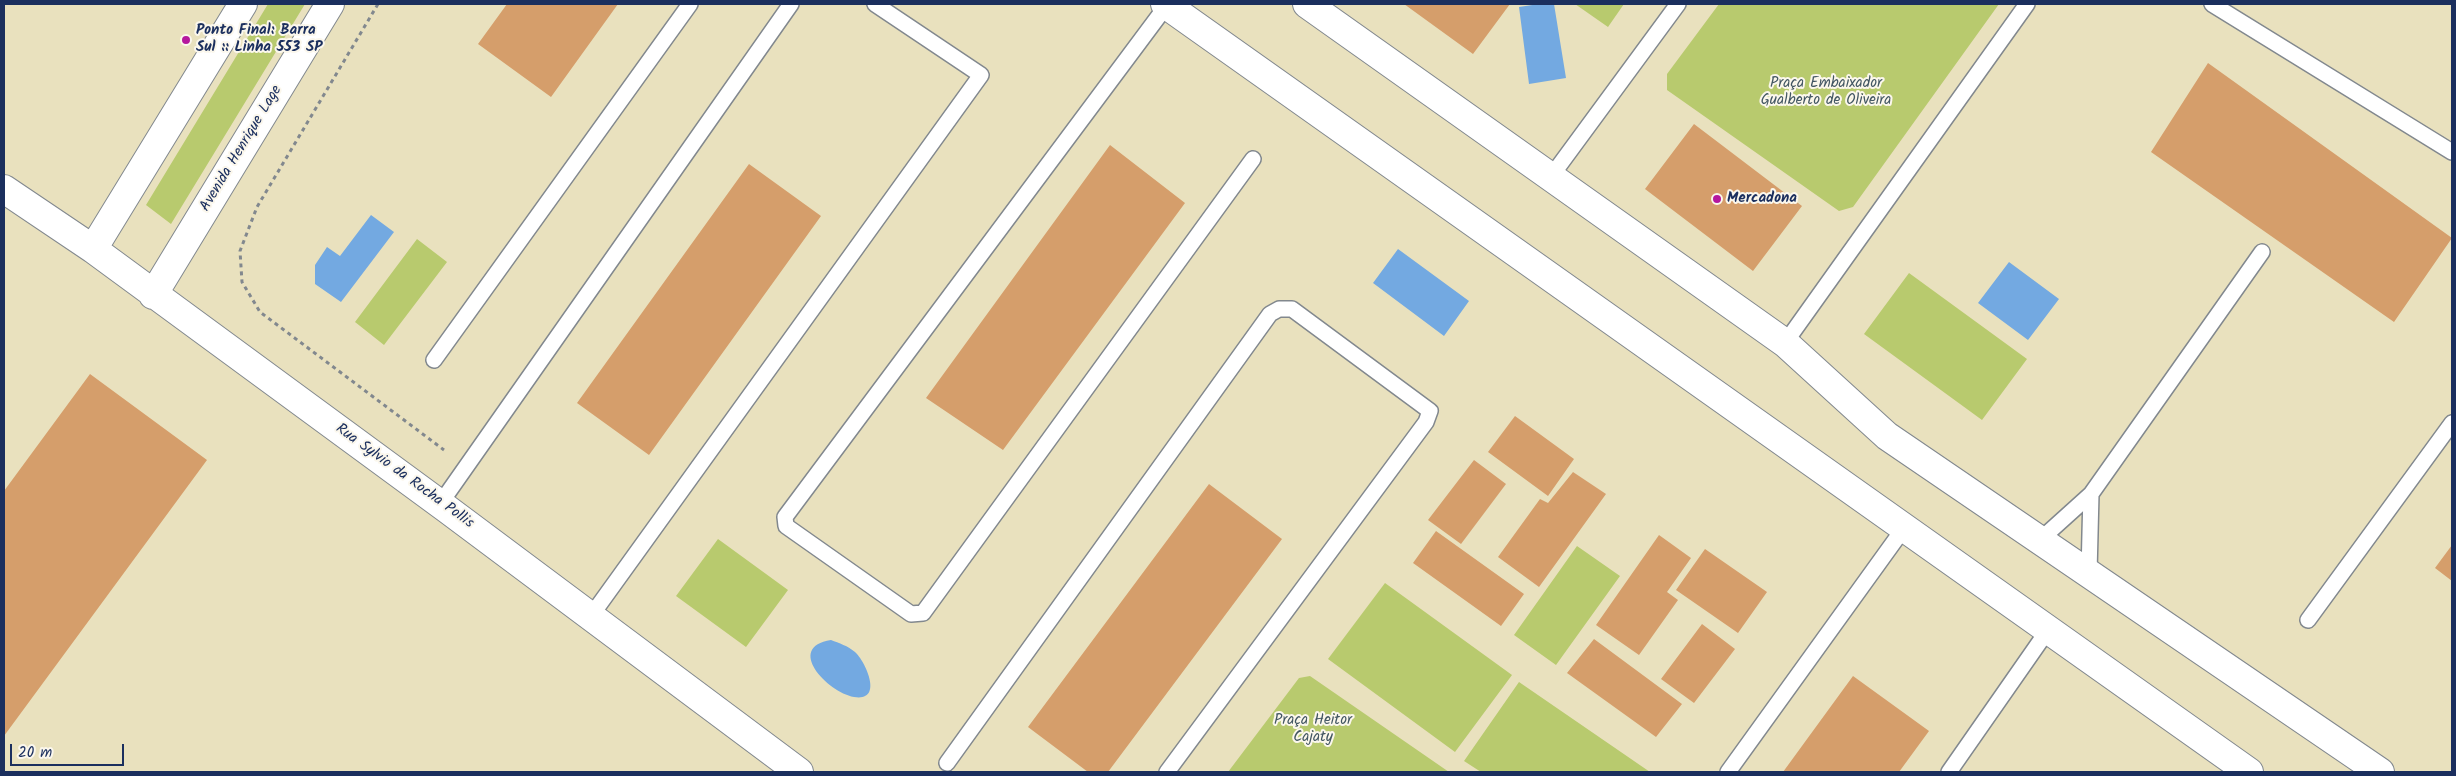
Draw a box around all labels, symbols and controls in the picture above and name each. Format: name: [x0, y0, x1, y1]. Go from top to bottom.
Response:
place label: Ponto Final: Barra Sul :: Linha 553 SP: [196, 22, 322, 57]
marker: Ponto Final: Barra Sul :: Linha 553 SP: [180, 34, 192, 46]
park label: Praça Embaixador Gualberto de Oliveira: [1761, 75, 1891, 110]
street label: Avenida Henrique Lage: [197, 83, 287, 215]
place label: Mercadona: [1727, 190, 1797, 208]
marker: Mercadona: [1711, 193, 1723, 205]
street label: Rua Sylvio da Rocha Pollis: [331, 421, 477, 533]
park label: Praça Heitor Cajaty: [1274, 712, 1352, 747]
scale bar: [12, 734, 126, 766]
text: 20 m: [18, 741, 52, 765]

